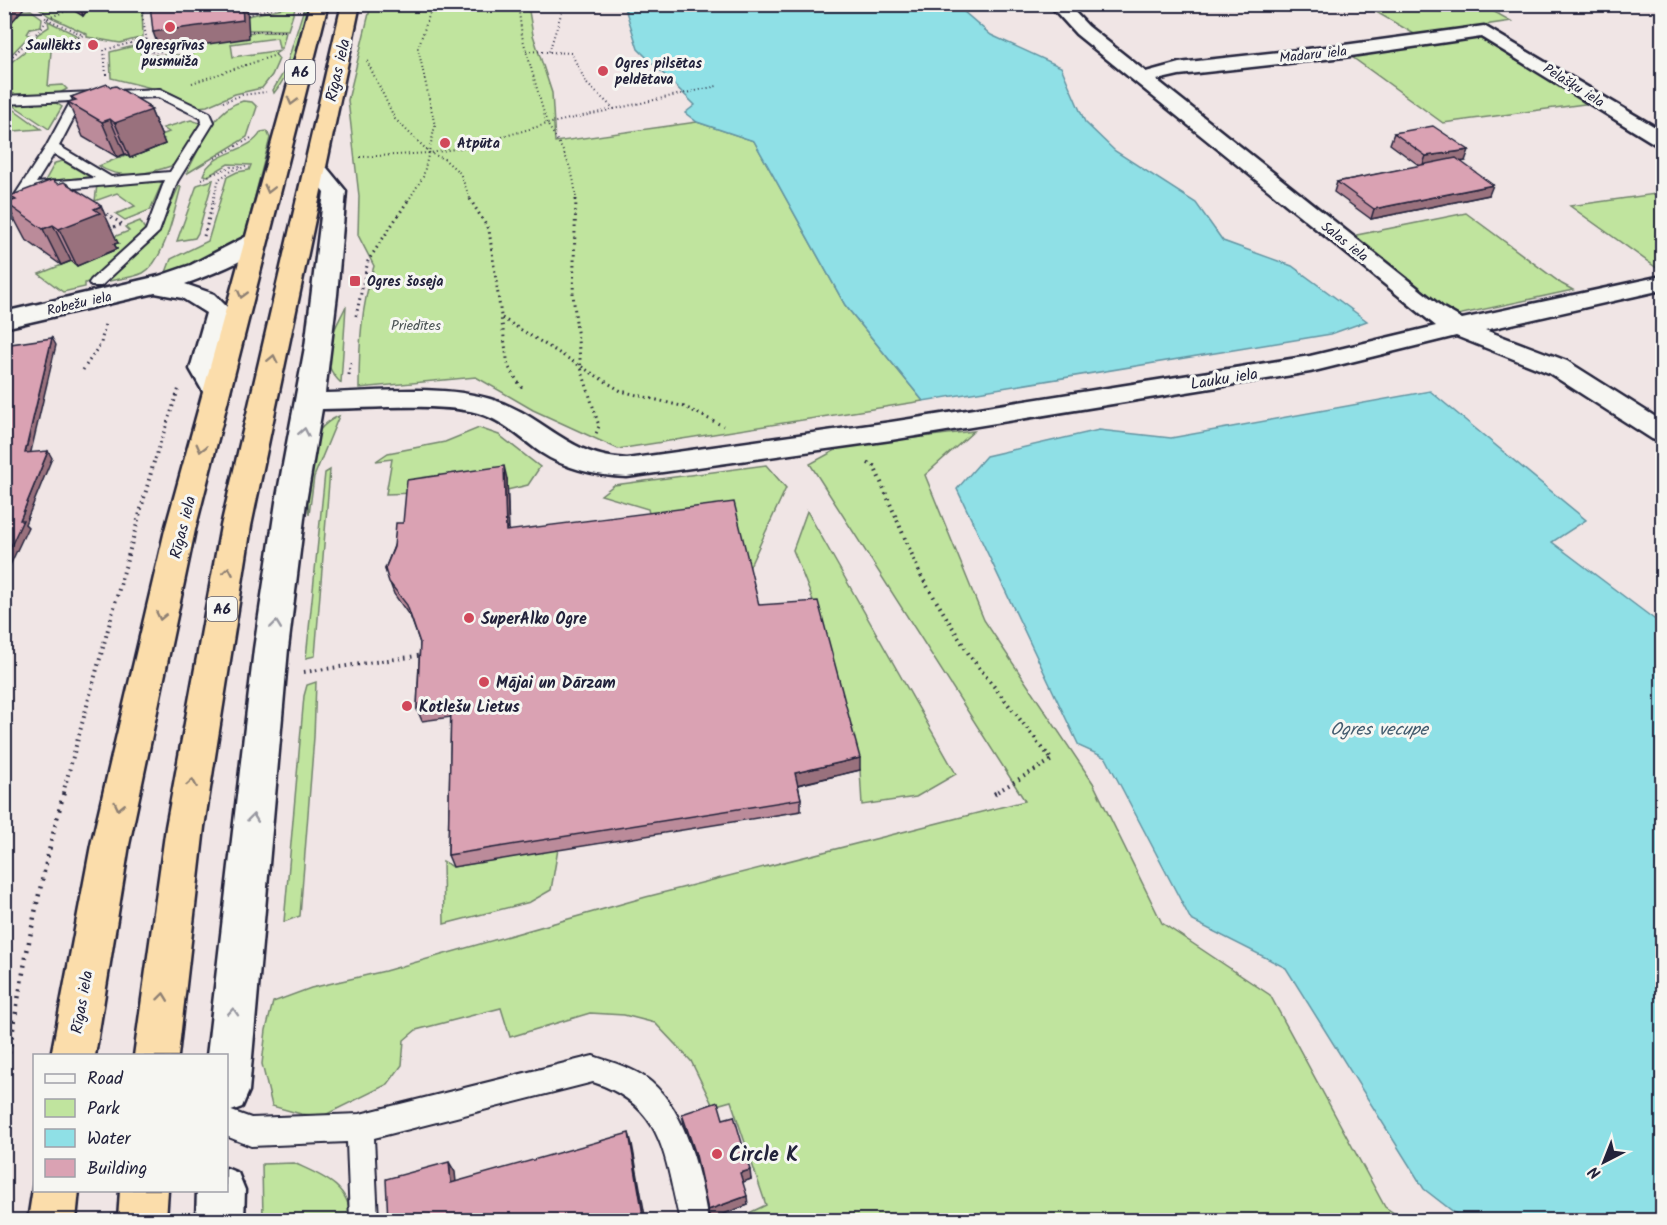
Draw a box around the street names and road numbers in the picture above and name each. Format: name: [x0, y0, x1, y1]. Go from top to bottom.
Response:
street label: Rīgas iela: [319, 36, 358, 104]
street label: Madaru iela: [1278, 41, 1348, 69]
street label: Pelašķu iela: [1538, 58, 1608, 113]
road number: A6: [285, 60, 315, 84]
street label: Salas iela: [1316, 216, 1373, 267]
street label: Robežu iela: [44, 286, 114, 322]
street label: Lauku iela: [1189, 362, 1260, 397]
street label: Rīgas iela: [164, 493, 203, 561]
road number: A6: [207, 597, 237, 621]
street label: Rīgas iela: [65, 969, 100, 1036]

